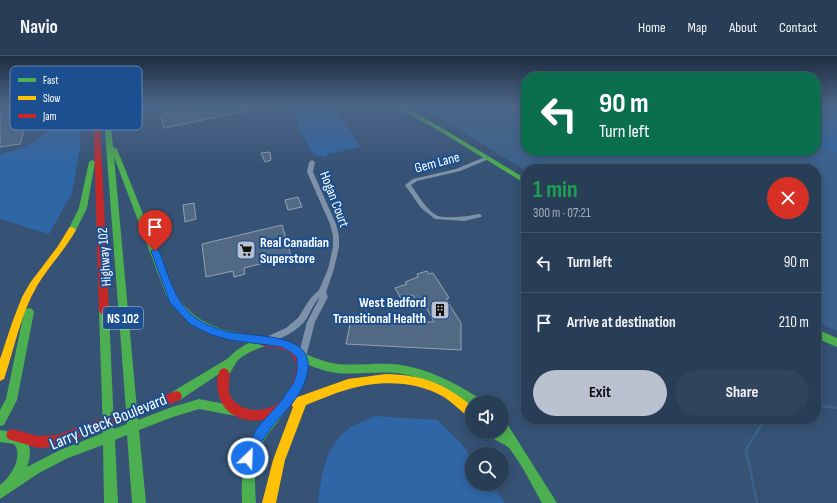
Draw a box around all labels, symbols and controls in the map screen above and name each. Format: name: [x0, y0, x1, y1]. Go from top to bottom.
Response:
text: Navio: [20, 16, 58, 39]
text: Home: [638, 19, 666, 36]
text: Map: [688, 19, 707, 36]
text: About: [729, 19, 757, 36]
text: Contact: [779, 19, 817, 36]
legend: [10, 66, 142, 130]
text: Fast: [43, 74, 59, 87]
text: 90 m: [599, 87, 649, 120]
icon: left: [533, 88, 585, 140]
text: Slow: [43, 92, 60, 105]
text: Jam: [42, 110, 57, 123]
text: Turn left: [599, 121, 650, 142]
street label: Gem Lane: [413, 148, 462, 177]
street label: Hogan Court: [316, 169, 353, 230]
text: 1 min: [533, 175, 578, 204]
button: close: [767, 177, 809, 219]
text: 300 m · 07:21: [533, 205, 590, 221]
pin: [138, 210, 172, 251]
icon: arrive: [144, 216, 166, 238]
street label: Highway 102: [94, 227, 115, 287]
place label: Real Canadian Superstore: [260, 234, 329, 267]
supermarket icon: Real Canadian Superstore: [235, 239, 257, 261]
icon: left: [533, 252, 555, 274]
text: Turn left: [567, 253, 612, 272]
text: 90 m: [784, 253, 809, 272]
place label: West Bedford Transitional Health: [333, 294, 426, 327]
building icon: West Bedford Transitional Health: [429, 299, 451, 321]
road number: NS 102: [103, 307, 143, 329]
icon: arrive: [533, 312, 555, 334]
text: Arrive at destination: [567, 313, 676, 332]
text: 210 m: [779, 313, 809, 332]
button: Exit: [533, 370, 667, 416]
button: Share: [675, 370, 809, 416]
street label: Larry Uteck Boulevard: [47, 389, 170, 455]
map controls: [465, 395, 509, 491]
button: sound: [465, 395, 509, 439]
position arrow: [227, 437, 269, 479]
button: search: [465, 447, 509, 491]

